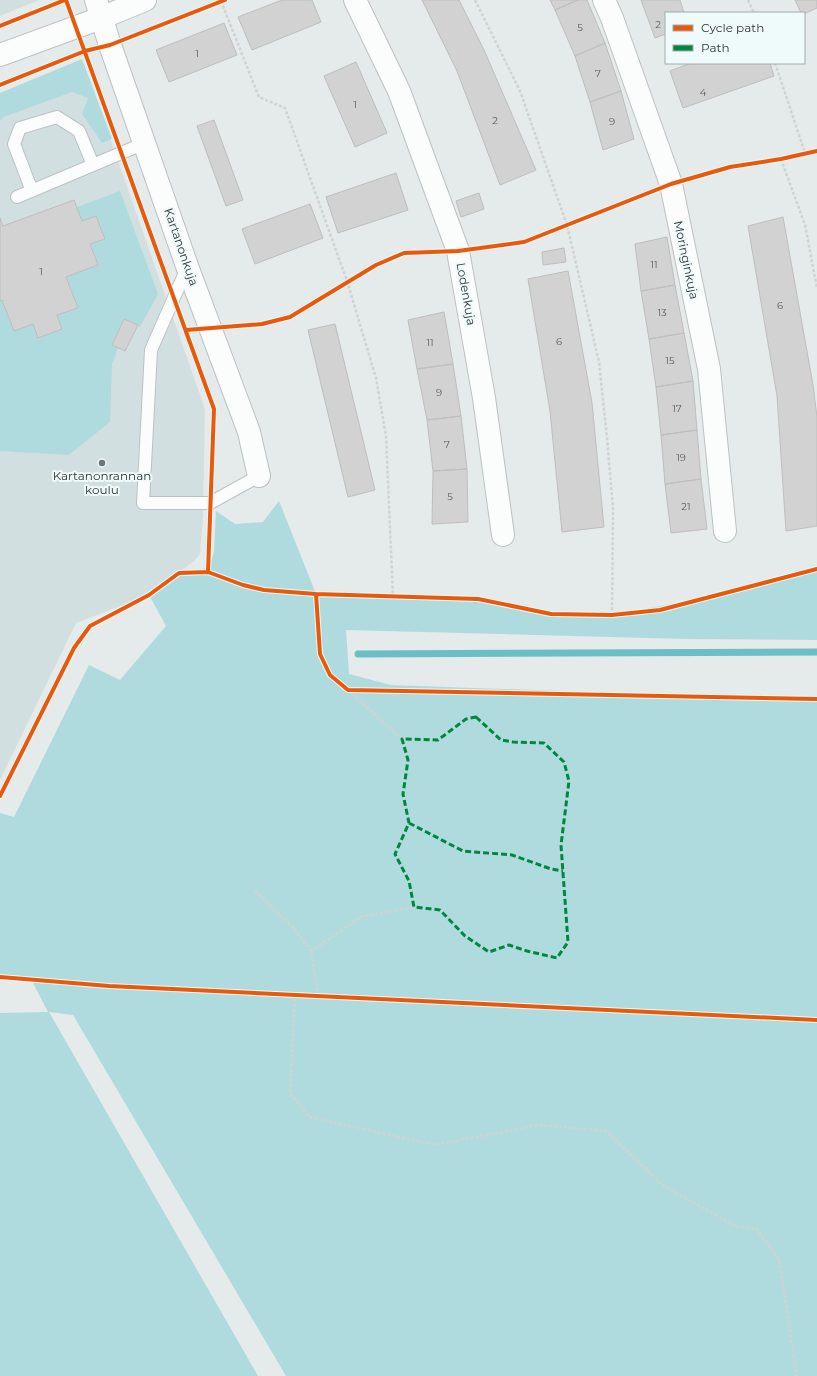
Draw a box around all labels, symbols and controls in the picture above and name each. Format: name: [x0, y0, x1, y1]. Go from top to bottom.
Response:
legend: [665, 12, 805, 64]
house number: 2: [655, 18, 661, 31]
text: Cycle path: [701, 20, 764, 35]
house number: 5: [577, 21, 583, 34]
text: Path: [701, 40, 730, 55]
house number: 1: [195, 47, 199, 60]
house number: 7: [595, 67, 601, 80]
house number: 4: [700, 86, 707, 99]
house number: 1: [353, 98, 357, 111]
house number: 2: [492, 114, 498, 127]
house number: 9: [609, 115, 615, 128]
street label: Kartanonkuja: [161, 206, 202, 288]
street label: Moringinkuja: [671, 219, 702, 301]
house number: 11: [650, 258, 658, 271]
street label: Lodenkuja: [454, 261, 479, 326]
house number: 1: [39, 265, 43, 278]
house number: 6: [777, 299, 783, 312]
house number: 13: [657, 306, 667, 319]
house number: 6: [556, 335, 562, 348]
house number: 11: [426, 336, 434, 349]
house number: 15: [665, 354, 675, 367]
house number: 9: [436, 386, 442, 399]
house number: 17: [672, 402, 682, 415]
house number: 7: [444, 438, 450, 451]
house number: 19: [676, 451, 686, 464]
marker: Kartanonrannan koulu: [97, 458, 107, 468]
place label: Kartanonrannan koulu: [53, 468, 151, 497]
house number: 5: [447, 490, 453, 503]
house number: 21: [681, 500, 691, 513]

